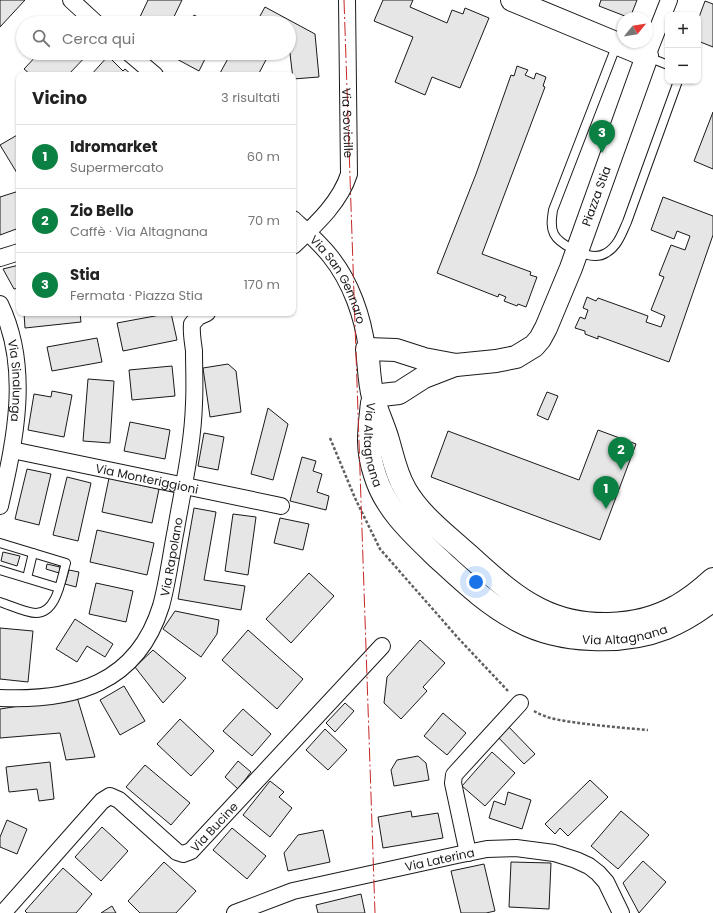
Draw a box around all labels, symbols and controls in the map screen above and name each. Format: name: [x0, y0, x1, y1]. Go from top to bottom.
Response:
north arrow: [617, 12, 653, 48]
map controls: [665, 12, 701, 84]
button: +: [665, 12, 701, 48]
search box: [16, 16, 296, 60]
icon: search: [30, 27, 52, 49]
text: Cerca qui: [62, 28, 135, 49]
button: −: [665, 48, 701, 84]
text: Vicino: [32, 86, 87, 110]
street label: Via Sovicille: [338, 87, 358, 158]
text: 3 risultati: [221, 88, 280, 107]
pin: 3: [589, 120, 615, 153]
text: Idromarket: [70, 136, 158, 157]
text: 1: [43, 147, 47, 166]
text: 60 m: [247, 147, 280, 166]
text: Supermercato: [70, 158, 164, 177]
street label: Piazza Stia: [577, 164, 615, 228]
text: Zio Bello: [70, 200, 134, 221]
text: 2: [41, 211, 49, 230]
text: 70 m: [248, 211, 280, 230]
text: Caffè · Via Altagnana: [70, 222, 208, 241]
street label: Via San Gennaro: [307, 231, 370, 326]
text: Stia: [70, 264, 100, 285]
text: 3: [41, 275, 49, 294]
text: 170 m: [244, 275, 280, 294]
text: Fermata · Piazza Stia: [70, 286, 203, 305]
street label: Via Sinalunga: [4, 338, 26, 423]
street label: Via Altagnana: [360, 401, 387, 489]
pin: 2: [608, 437, 634, 470]
street label: Via Monteriggioni: [94, 459, 200, 497]
pin: 1: [593, 476, 619, 509]
street label: Via Rapolano: [155, 516, 186, 598]
your location: [466, 572, 486, 592]
street label: Via Altagnana: [582, 620, 670, 648]
street label: Via Bucine: [186, 798, 241, 855]
street label: Via Laterina: [403, 843, 476, 875]

